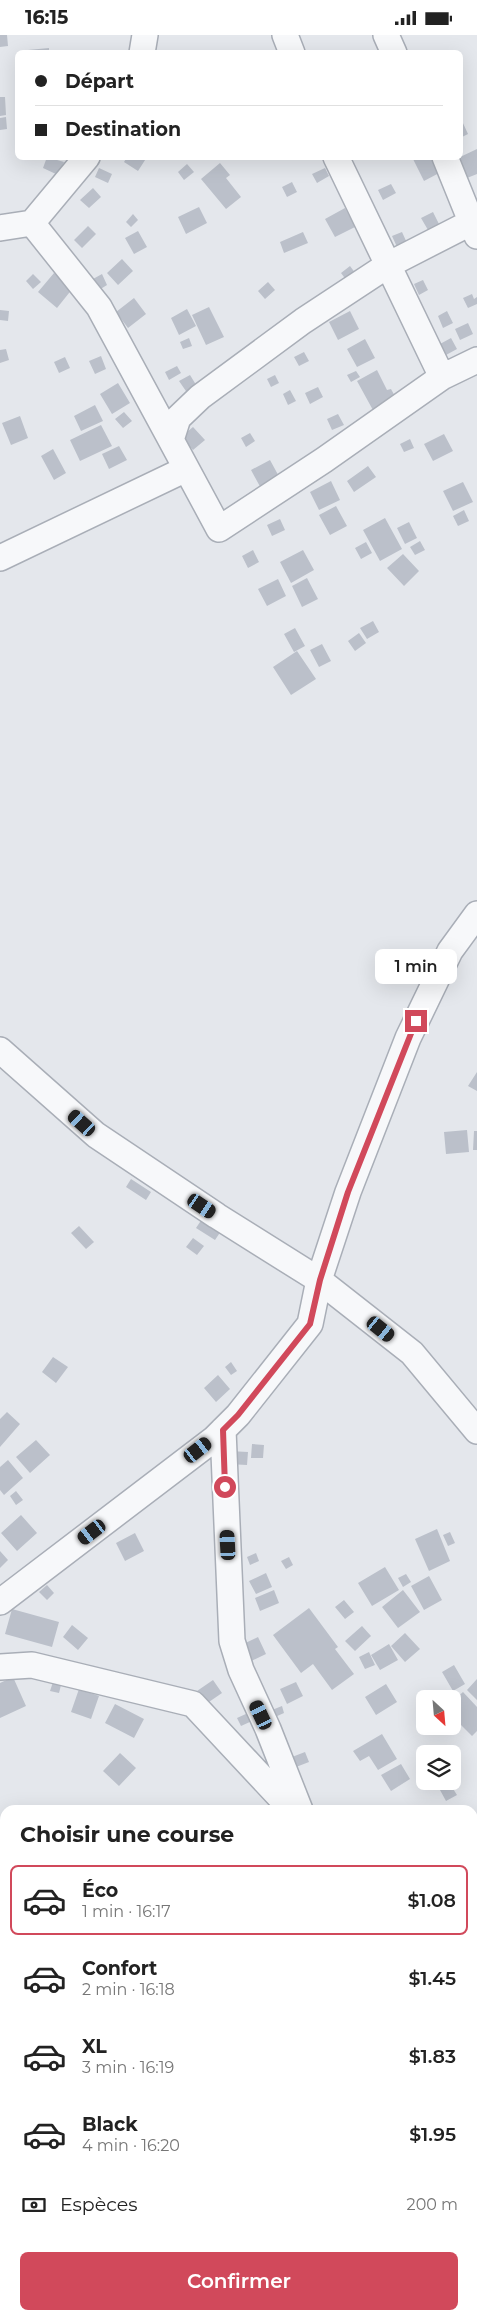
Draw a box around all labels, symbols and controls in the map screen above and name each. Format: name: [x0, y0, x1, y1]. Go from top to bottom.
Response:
text: 16:15: [25, 6, 68, 29]
text: Départ: [65, 70, 134, 93]
text: Destination: [65, 118, 181, 141]
callout: 1 min: [375, 949, 457, 983]
text: 1 min: [395, 957, 437, 976]
route end: [405, 1010, 427, 1032]
car: [65, 1107, 98, 1139]
car: [185, 1191, 218, 1221]
car: [364, 1314, 397, 1344]
car: [181, 1435, 214, 1465]
route start: [214, 1476, 236, 1498]
car: [75, 1517, 108, 1547]
car: [219, 1530, 236, 1560]
north arrow: [416, 1690, 461, 1735]
map controls: [416, 1690, 461, 1790]
car: [247, 1698, 274, 1732]
button: layers: [416, 1745, 461, 1790]
text: Choisir une course: [20, 1821, 234, 1848]
icon: car: [22, 1878, 67, 1923]
text: Éco: [82, 1879, 118, 1902]
text: $1.08: [407, 1889, 456, 1912]
text: 1 min · 16:17: [82, 1902, 171, 1921]
icon: car: [22, 1956, 67, 2001]
text: Confort: [82, 1957, 157, 1980]
text: $1.45: [408, 1967, 456, 1990]
text: 2 min · 16:18: [82, 1980, 175, 1999]
icon: car: [22, 2034, 67, 2079]
text: XL: [82, 2035, 107, 2058]
text: $1.83: [409, 2045, 456, 2068]
text: 3 min · 16:19: [82, 2058, 174, 2077]
icon: car: [22, 2112, 67, 2157]
text: Black: [82, 2113, 138, 2136]
text: $1.95: [409, 2123, 456, 2146]
text: 4 min · 16:20: [82, 2136, 180, 2155]
icon: cash: [20, 2191, 48, 2219]
text: Espèces: [60, 2193, 137, 2216]
text: 200 m: [407, 2195, 458, 2214]
button: Confirmer: [20, 2252, 458, 2310]

